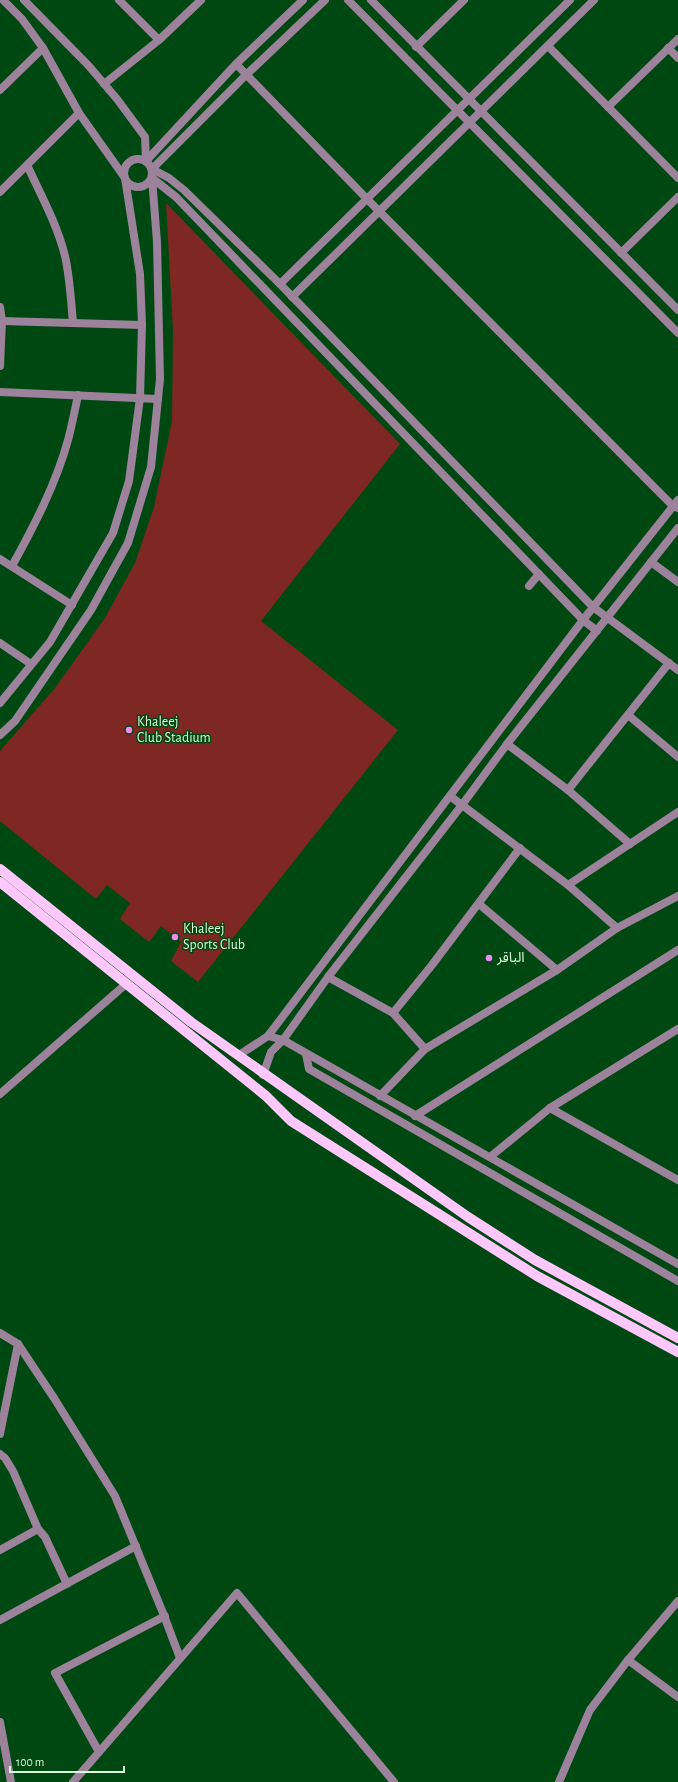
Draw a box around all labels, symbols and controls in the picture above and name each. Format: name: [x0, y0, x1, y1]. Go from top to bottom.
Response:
place label: Khaleej Club Stadium: [137, 715, 211, 745]
marker: Khaleej Club Stadium: [124, 725, 134, 735]
place label: Khaleej Sports Club: [183, 922, 245, 952]
marker: Khaleej Sports Club: [170, 932, 180, 942]
place label: الباقر: [496, 951, 525, 966]
marker: الباقر: [484, 953, 494, 963]
scale bar: [10, 1748, 124, 1774]
text: 100 m: [16, 1756, 44, 1768]

